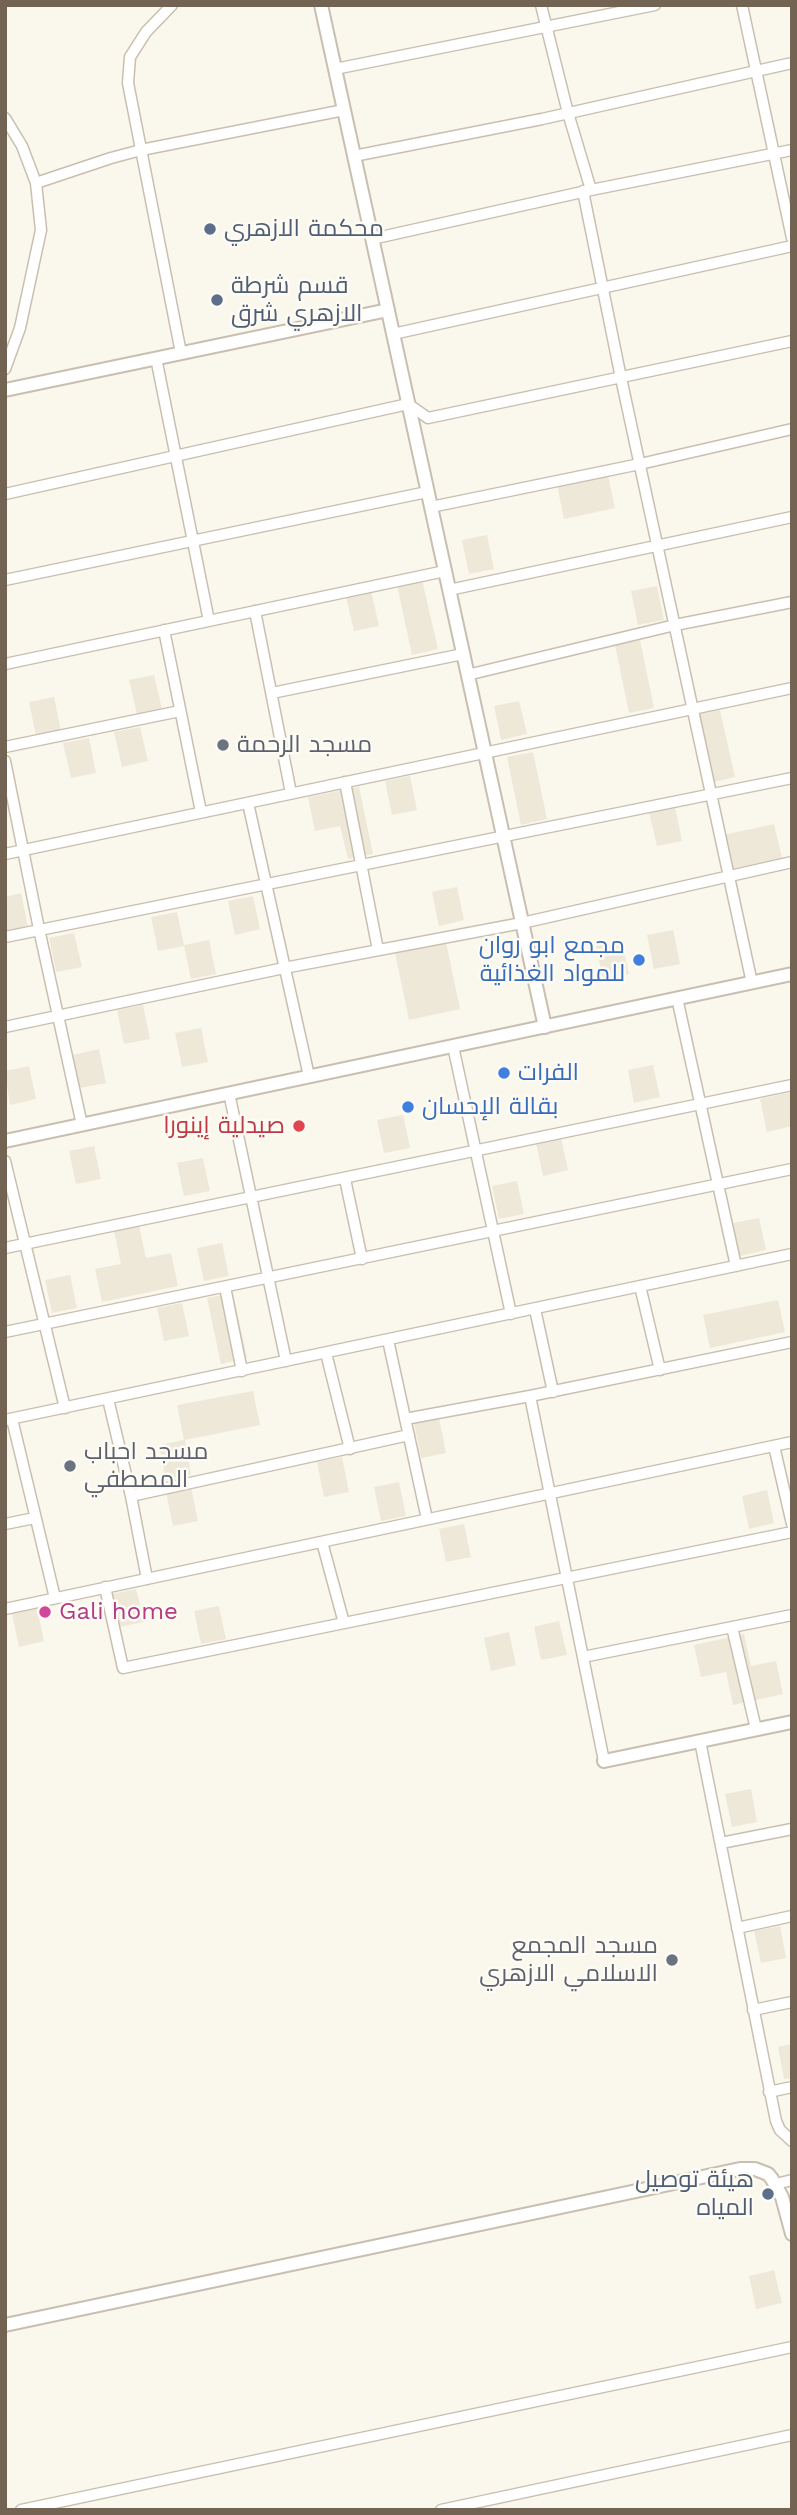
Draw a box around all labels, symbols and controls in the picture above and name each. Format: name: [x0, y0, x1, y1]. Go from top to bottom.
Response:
place label: محكمة الازهري: [224, 215, 384, 243]
marker: محكمة الازهري: [202, 221, 218, 237]
place label: قسم شرطة الازهري شرق: [231, 272, 363, 328]
marker: قسم شرطة الازهري شرق: [209, 292, 225, 308]
place label: مسجد الرحمة: [237, 731, 372, 759]
marker: مسجد الرحمة: [215, 737, 231, 753]
place label: مجمع ابو روان للمواد الغذائية: [479, 932, 625, 988]
marker: مجمع ابو روان للمواد الغذائية: [631, 952, 647, 968]
place label: الفرات: [518, 1059, 579, 1087]
marker: الفرات: [496, 1065, 512, 1081]
place label: بقالة الإحسان: [422, 1093, 558, 1121]
marker: بقالة الإحسان: [400, 1099, 416, 1115]
place label: صيدلية إينورا: [163, 1112, 285, 1140]
marker: صيدلية إينورا: [291, 1118, 307, 1134]
place label: مسجد احباب المصطفي: [84, 1438, 208, 1494]
marker: مسجد احباب المصطفي: [62, 1458, 78, 1474]
place label: Gali home: [59, 1598, 178, 1626]
marker: Gali home: [37, 1604, 53, 1620]
place label: مسجد المجمع الاسلامي الازهري: [479, 1932, 658, 1988]
marker: مسجد المجمع الاسلامي الازهري: [664, 1952, 680, 1968]
place label: هيئة توصيل المياه: [635, 2166, 754, 2222]
marker: هيئة توصيل المياه: [760, 2186, 776, 2202]

